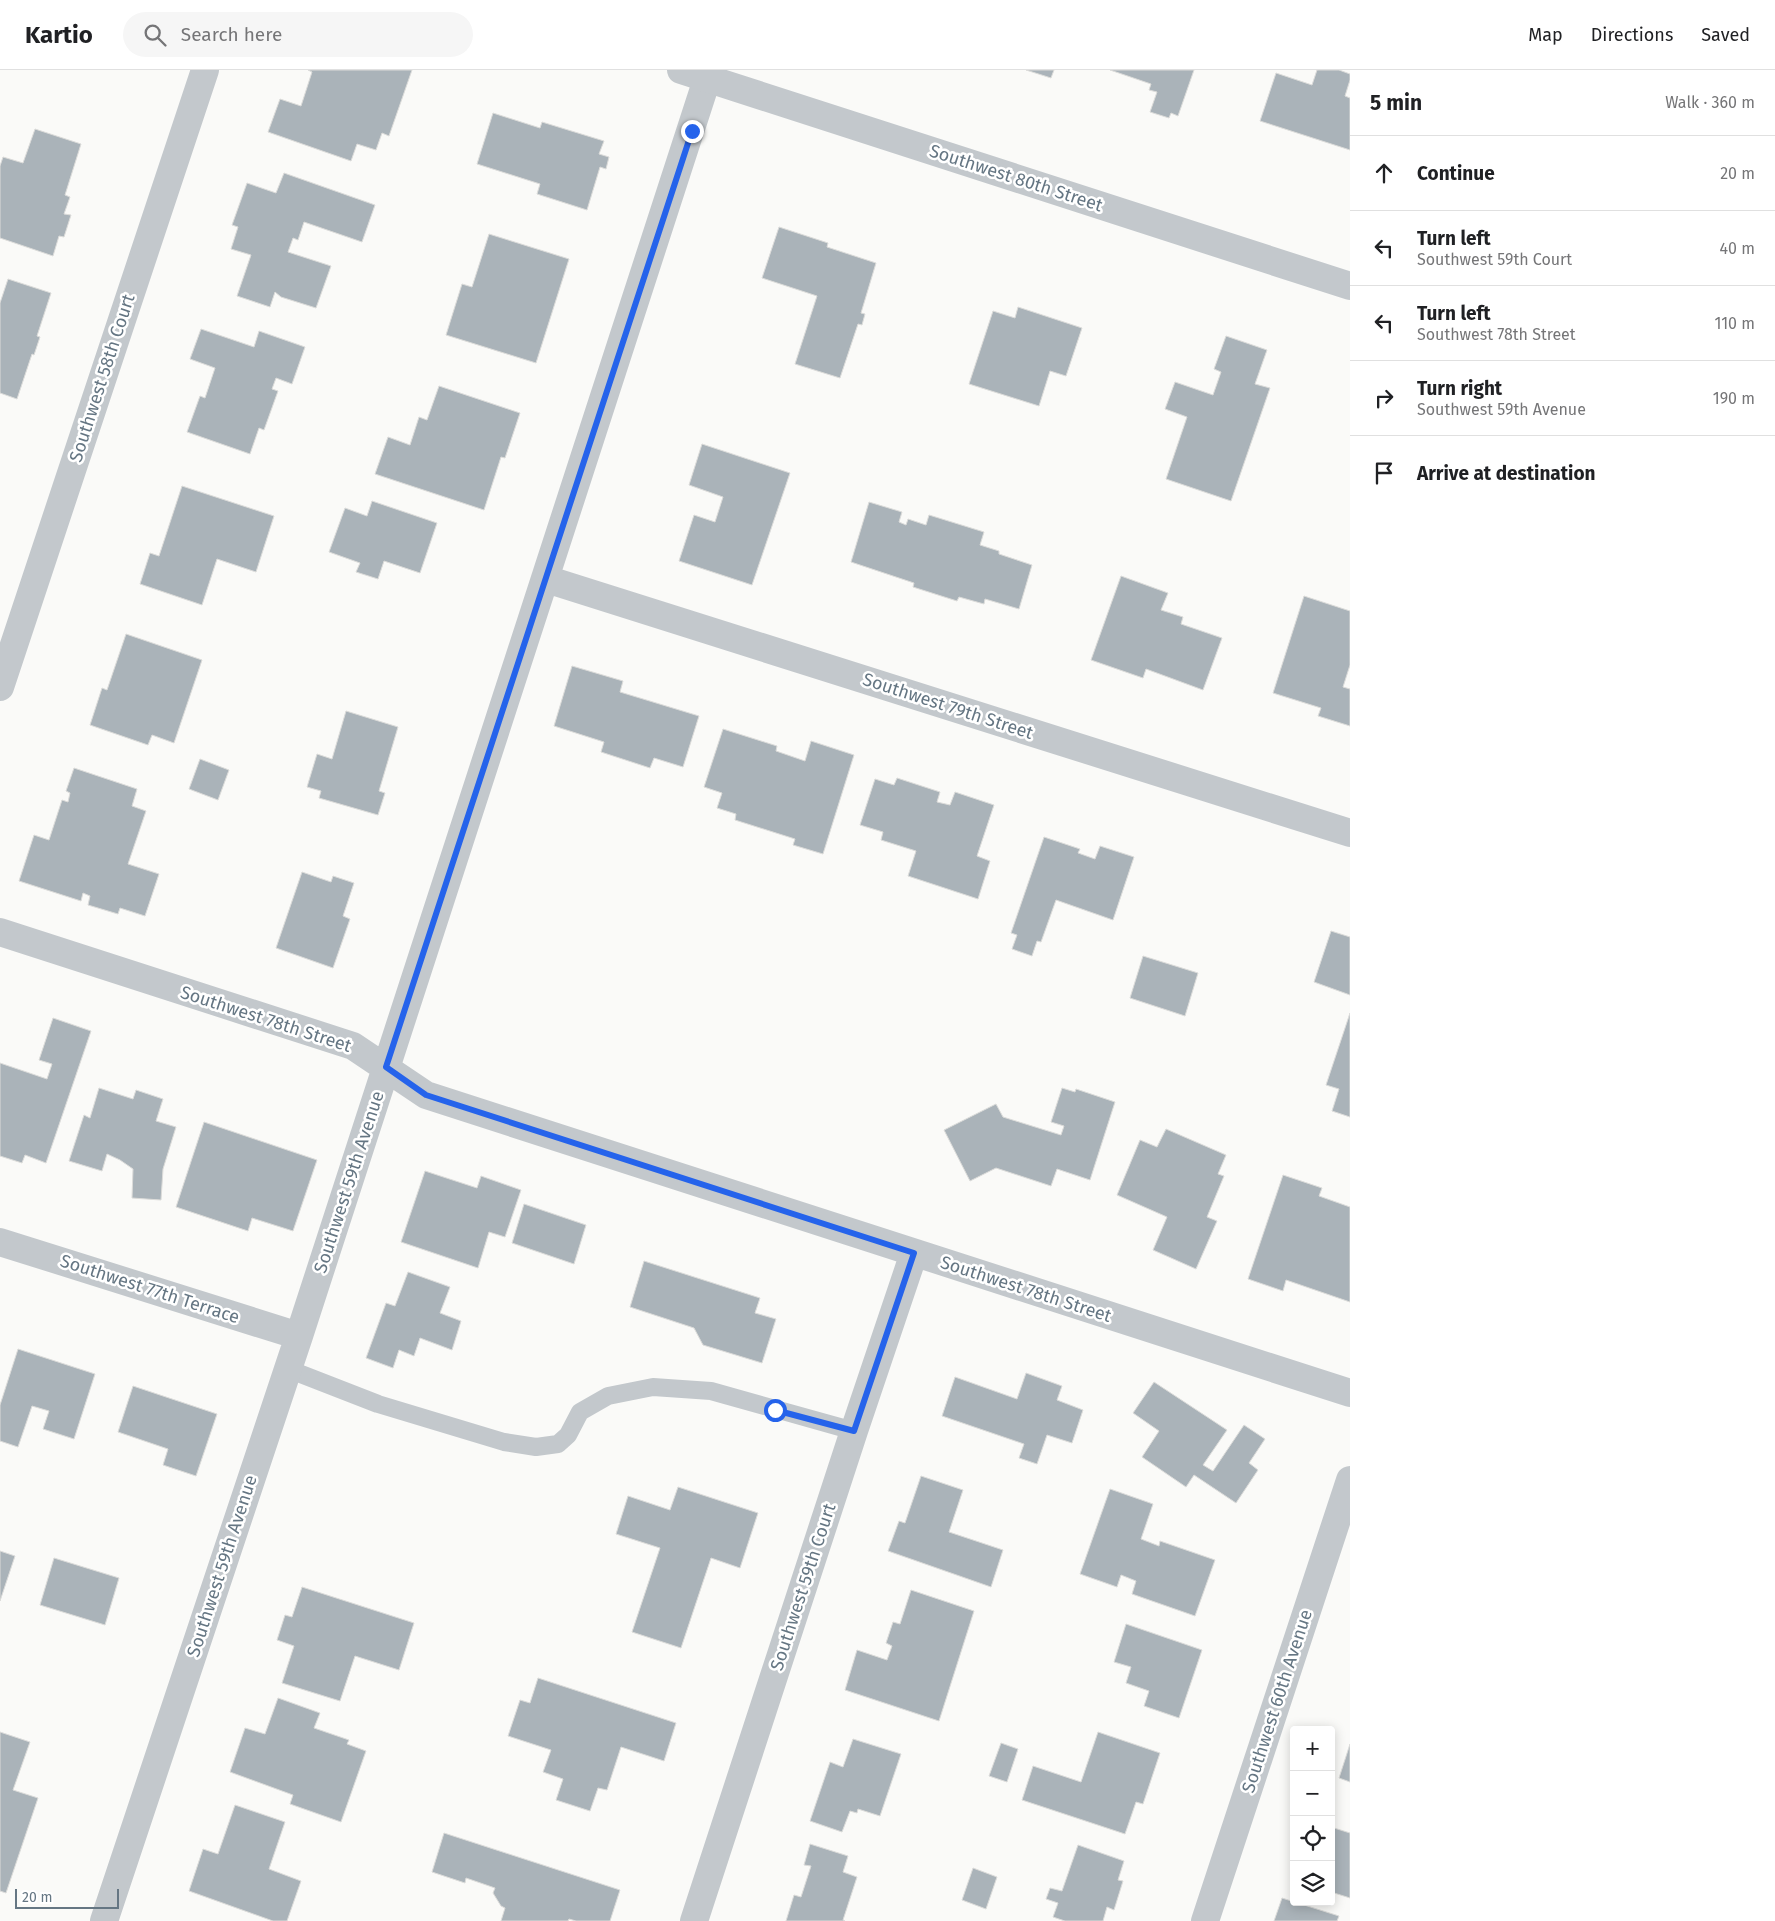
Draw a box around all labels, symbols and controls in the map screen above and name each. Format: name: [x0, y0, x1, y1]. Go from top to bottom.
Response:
search box: [123, 12, 473, 57]
text: Kartio: [25, 21, 93, 49]
icon: search: [141, 21, 169, 49]
text: Search here: [181, 23, 282, 46]
text: Map: [1528, 24, 1563, 46]
text: Directions: [1591, 24, 1673, 46]
text: Saved: [1701, 24, 1750, 46]
text: 5 min: [1370, 90, 1422, 116]
text: Walk · 360 m: [1665, 93, 1755, 112]
route end: [681, 120, 704, 143]
street label: Southwest 80th Street: [927, 140, 1106, 217]
icon: ahead: [1370, 159, 1398, 187]
text: Continue: [1417, 162, 1495, 185]
text: 20 m: [1720, 164, 1755, 183]
text: Turn left: [1417, 227, 1491, 250]
icon: left: [1370, 234, 1398, 262]
text: 40 m: [1720, 239, 1755, 258]
text: Southwest 59th Court: [1417, 250, 1572, 269]
street label: Southwest 58th Court: [64, 291, 140, 465]
text: Turn left: [1417, 302, 1491, 325]
icon: left: [1370, 309, 1398, 337]
text: 110 m: [1714, 314, 1755, 333]
text: Southwest 78th Street: [1417, 325, 1576, 344]
text: Turn right: [1417, 377, 1502, 400]
icon: right: [1370, 384, 1398, 412]
text: 190 m: [1713, 389, 1755, 408]
text: Southwest 59th Avenue: [1417, 400, 1586, 419]
icon: arrive: [1370, 459, 1398, 487]
text: Arrive at destination: [1417, 462, 1596, 485]
street label: Southwest 79th Street: [860, 668, 1037, 744]
street label: Southwest 78th Street: [178, 981, 355, 1057]
street label: Southwest 59th Avenue: [309, 1088, 389, 1276]
street label: Southwest 77th Terrace: [58, 1250, 242, 1328]
street label: Southwest 78th Street: [938, 1251, 1115, 1327]
route start: [764, 1399, 787, 1422]
street label: Southwest 59th Avenue: [182, 1472, 262, 1660]
street label: Southwest 59th Court: [766, 1500, 841, 1673]
street label: Southwest 60th Avenue: [1237, 1607, 1317, 1795]
map controls: [1290, 1726, 1335, 1906]
button: +: [1290, 1726, 1335, 1771]
button: −: [1290, 1771, 1335, 1816]
button: locate: [1290, 1816, 1335, 1861]
button: layers: [1290, 1861, 1335, 1906]
scale bar: [15, 1886, 119, 1909]
text: 20 m: [22, 1889, 52, 1906]

